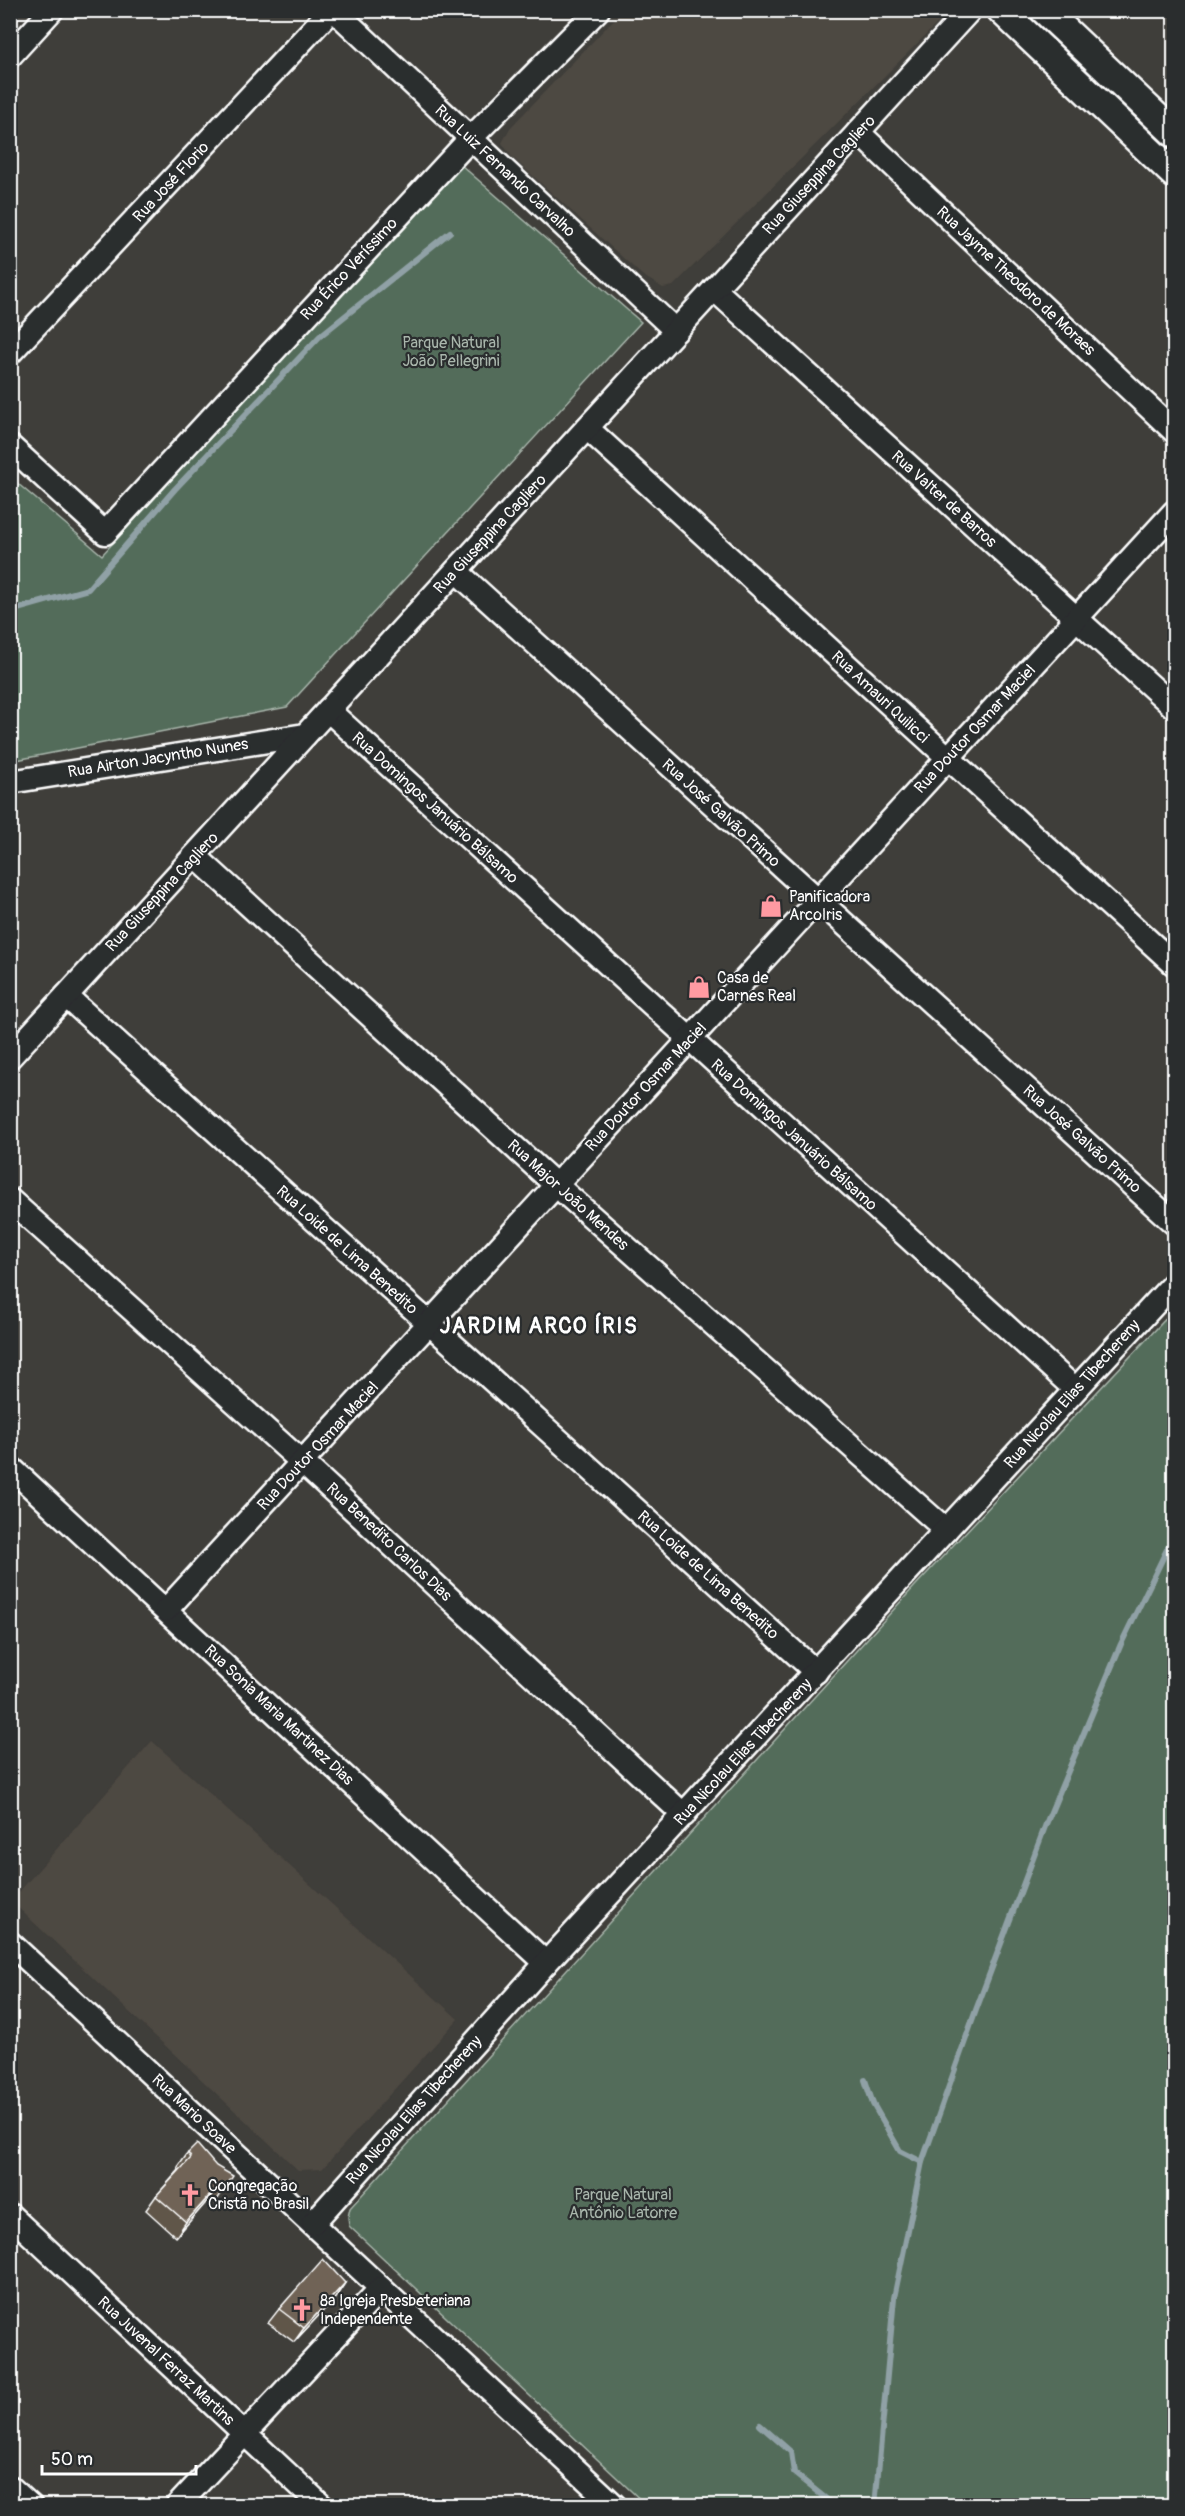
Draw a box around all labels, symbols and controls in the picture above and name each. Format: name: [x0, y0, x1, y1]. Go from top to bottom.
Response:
street label: Rua Luiz Fernando Carvalho: [431, 101, 580, 242]
street label: Rua Giuseppina Cagliero: [758, 111, 880, 239]
street label: Rua José Florio: [129, 137, 214, 226]
street label: Rua Jayme Theodoro de Moraes: [932, 202, 1100, 360]
street label: Rua Érico Veríssimo: [296, 213, 402, 325]
park label: Parque Natural João Pellegrini: [402, 333, 500, 371]
street label: Rua Valter de Barros: [887, 446, 1001, 552]
street label: Rua Giuseppina Cagliero: [429, 470, 551, 598]
street label: Rua Amauri Quilicci: [827, 647, 933, 747]
street label: Rua Doutor Osmar Maciel: [910, 660, 1040, 798]
street label: Rua Domingos Januário Bálsamo: [348, 728, 523, 888]
street label: Rua Airton Jacyntho Nunes: [66, 734, 250, 782]
street label: Rua José Galvão Primo: [658, 755, 785, 872]
street label: Rua Giuseppina Cagliero: [101, 828, 223, 956]
place label: Panificadora ArcoIris: [789, 887, 870, 925]
shop icon: Panificadora ArcoIris: [758, 893, 784, 919]
place label: Casa de Carnes Real: [717, 968, 796, 1006]
shop icon: Casa de Carnes Real: [686, 974, 712, 1000]
street label: Rua Doutor Osmar Maciel: [581, 1018, 711, 1156]
street label: Rua Domingos Januário Bálsamo: [707, 1055, 882, 1215]
street label: Rua José Galvão Primo: [1019, 1081, 1146, 1198]
street label: Rua Major João Mendes: [503, 1135, 633, 1255]
street label: Rua Loide de Lima Benedito: [272, 1181, 422, 1319]
district label: JARDIM ARCO ÍRIS: [440, 1312, 638, 1340]
street label: Rua Nicolau Elias Tibechereny: [1000, 1315, 1144, 1473]
street label: Rua Doutor Osmar Maciel: [253, 1377, 383, 1515]
street label: Rua Benedito Carlos Dias: [322, 1479, 456, 1605]
street label: Rua Loide de Lima Benedito: [633, 1506, 783, 1644]
street label: Rua Sonia Maria Martinez Dias: [200, 1640, 358, 1790]
street label: Rua Nicolau Elias Tibechereny: [670, 1674, 816, 1830]
street label: Rua Nicolau Elias Tibechereny: [342, 2031, 486, 2189]
street label: Rua Mario Soave: [148, 2070, 240, 2158]
place label: Congregação Cristã no Brasil: [208, 2176, 309, 2214]
church icon: Congregação Cristã no Brasil: [177, 2182, 203, 2208]
park label: Parque Natural Antônio Latorre: [569, 2185, 677, 2223]
place label: 8ª Igreja Presbeteriana Independente: [320, 2291, 470, 2329]
street label: Rua Juvenal Ferraz Martins: [93, 2292, 239, 2430]
church icon: 8ª Igreja Presbeteriana Independente: [289, 2297, 315, 2323]
scale bar: [42, 2438, 196, 2476]
text: 50 m: [51, 2448, 93, 2471]

